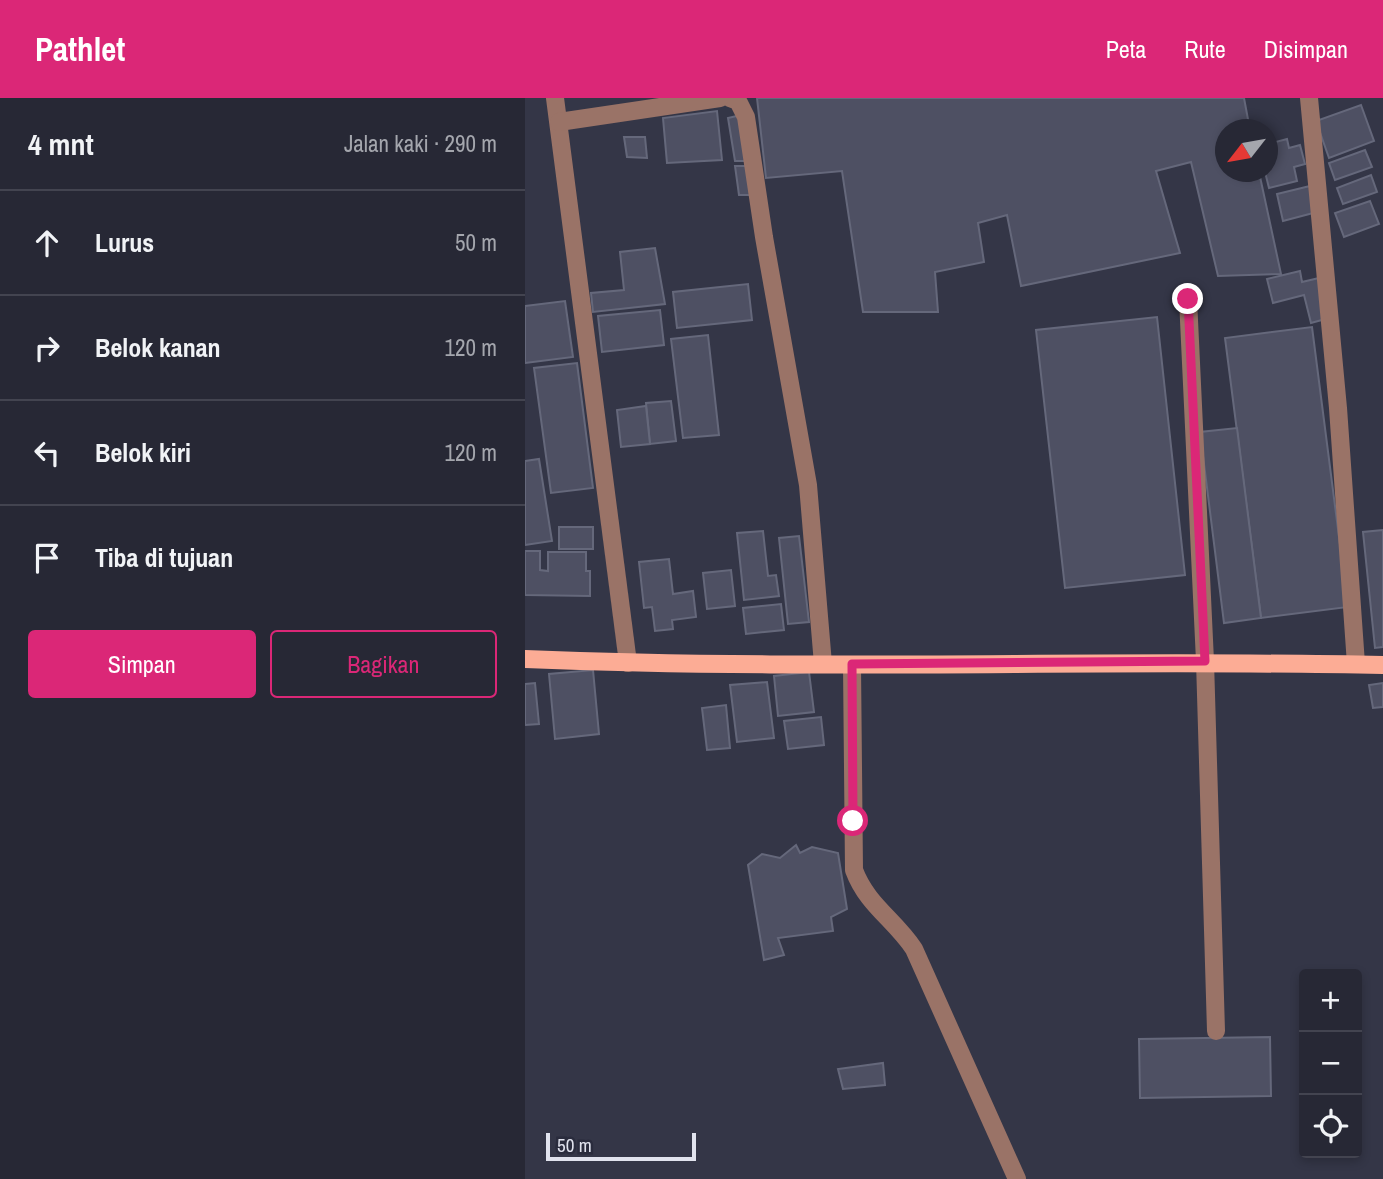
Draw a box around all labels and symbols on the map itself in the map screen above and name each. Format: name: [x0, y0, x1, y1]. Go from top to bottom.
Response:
north arrow: [1215, 119, 1278, 182]
route end: [1172, 283, 1203, 314]
route start: [837, 805, 868, 836]
scale bar: [546, 1130, 697, 1162]

